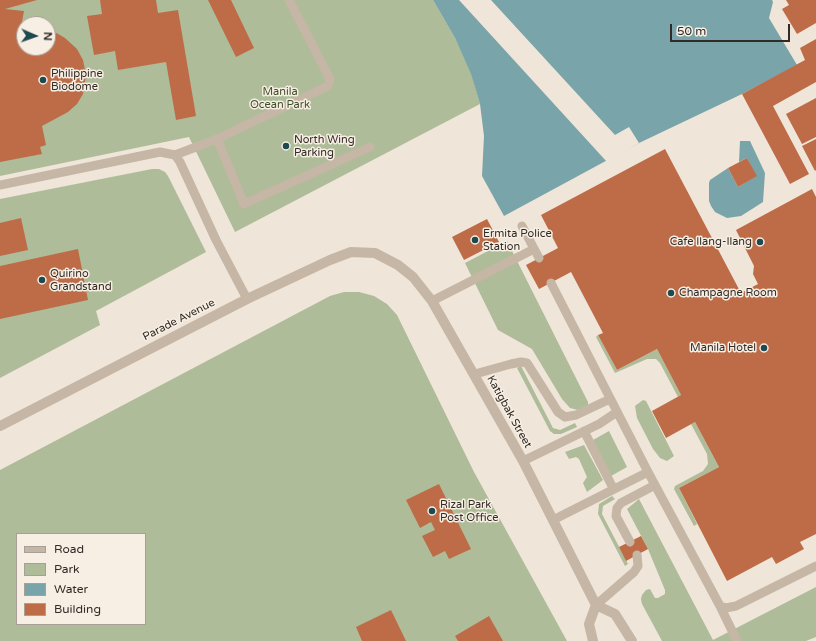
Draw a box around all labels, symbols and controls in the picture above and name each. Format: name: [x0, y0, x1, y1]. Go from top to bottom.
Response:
north arrow: [16, 16, 56, 56]
scale bar: [672, 16, 792, 42]
text: 50 m: [677, 24, 706, 38]
text: N: [41, 32, 54, 41]
place label: Philippine Biodome: [51, 67, 103, 93]
marker: Philippine Biodome: [38, 75, 48, 85]
park label: Manila Ocean Park: [250, 85, 310, 111]
place label: North Wing Parking: [294, 133, 355, 159]
marker: North Wing Parking: [281, 141, 291, 151]
place label: Ermita Police Station: [483, 227, 552, 253]
marker: Ermita Police Station: [470, 235, 480, 245]
place label: Cafe Ilang-Ilang: [670, 235, 752, 249]
marker: Cafe Ilang-Ilang: [755, 237, 765, 247]
place label: Quirino Grandstand: [50, 267, 112, 293]
marker: Quirino Grandstand: [37, 275, 47, 285]
place label: Champagne Room: [679, 286, 777, 300]
marker: Champagne Room: [666, 288, 676, 298]
street label: Parade Avenue: [141, 296, 217, 344]
place label: Manila Hotel: [690, 341, 756, 355]
marker: Manila Hotel: [759, 343, 769, 353]
street label: Katigbak Street: [484, 374, 534, 450]
place label: Rizal Park Post Office: [440, 498, 499, 524]
marker: Rizal Park Post Office: [427, 506, 437, 516]
legend: [16, 533, 146, 625]
text: Road: [54, 542, 84, 556]
text: Park: [54, 562, 80, 576]
text: Water: [54, 582, 88, 596]
text: Building: [54, 602, 101, 616]

